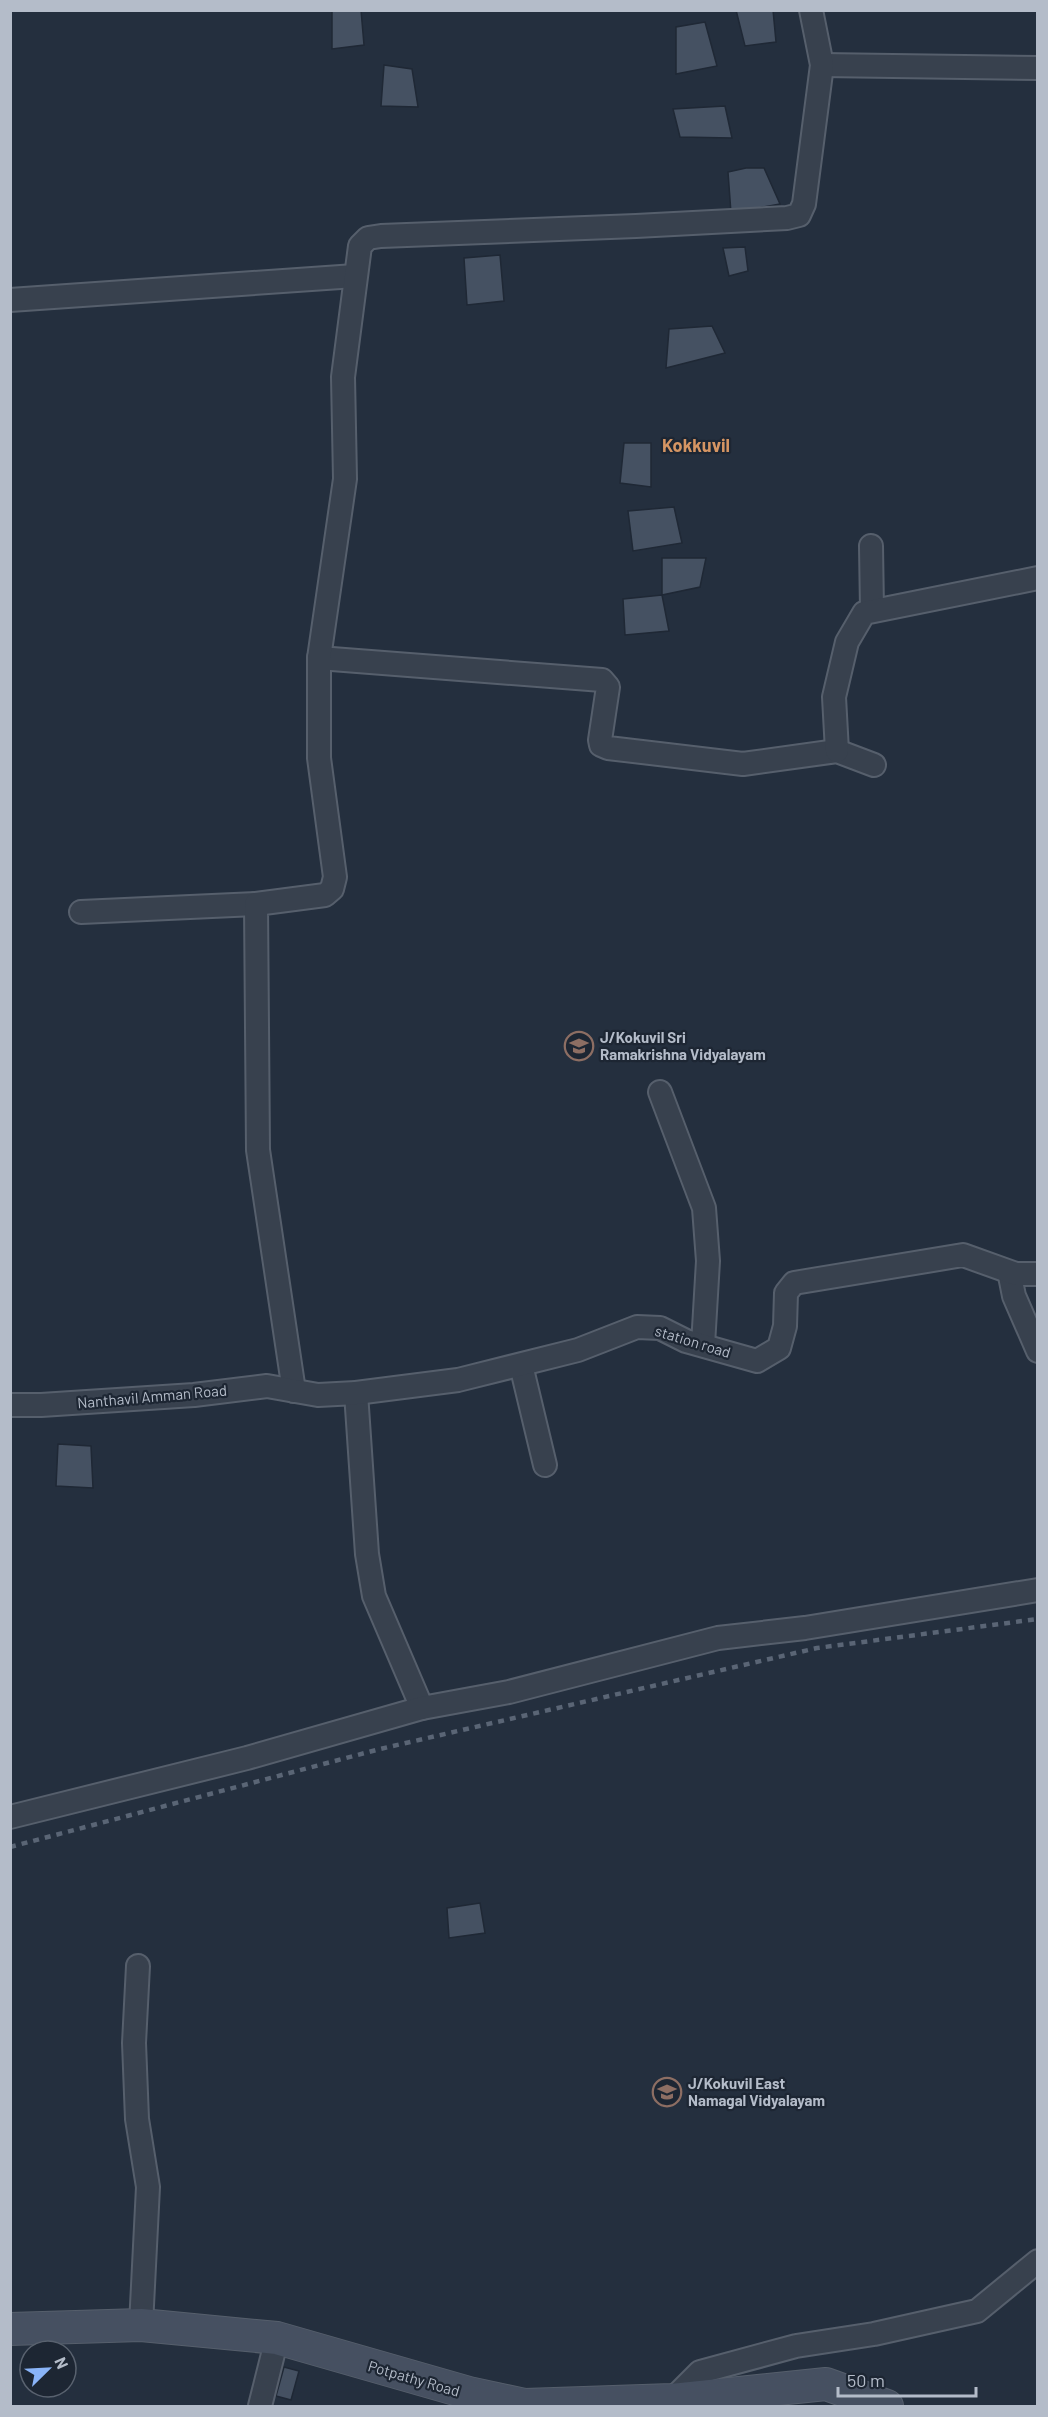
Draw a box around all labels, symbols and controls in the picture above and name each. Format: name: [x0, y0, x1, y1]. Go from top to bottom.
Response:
district label: Kokkuvil: [662, 434, 730, 456]
place label: J/Kokuvil Sri Ramakrishna Vidyalayam: [600, 1028, 766, 1063]
school or university icon: J/Kokuvil Sri Ramakrishna Vidyalayam: [563, 1030, 595, 1062]
street label: station road: [653, 1321, 733, 1361]
street label: Nanthavil Amman Road: [76, 1380, 228, 1412]
place label: J/Kokuvil East Namagal Vidyalayam: [688, 2074, 825, 2109]
school or university icon: J/Kokuvil East Namagal Vidyalayam: [651, 2076, 683, 2108]
north arrow: [18, 2339, 78, 2399]
text: N: [51, 2354, 73, 2371]
street label: Potpathy Road: [366, 2356, 462, 2400]
scale bar: [838, 2360, 976, 2398]
text: 50 m: [847, 2369, 885, 2391]

